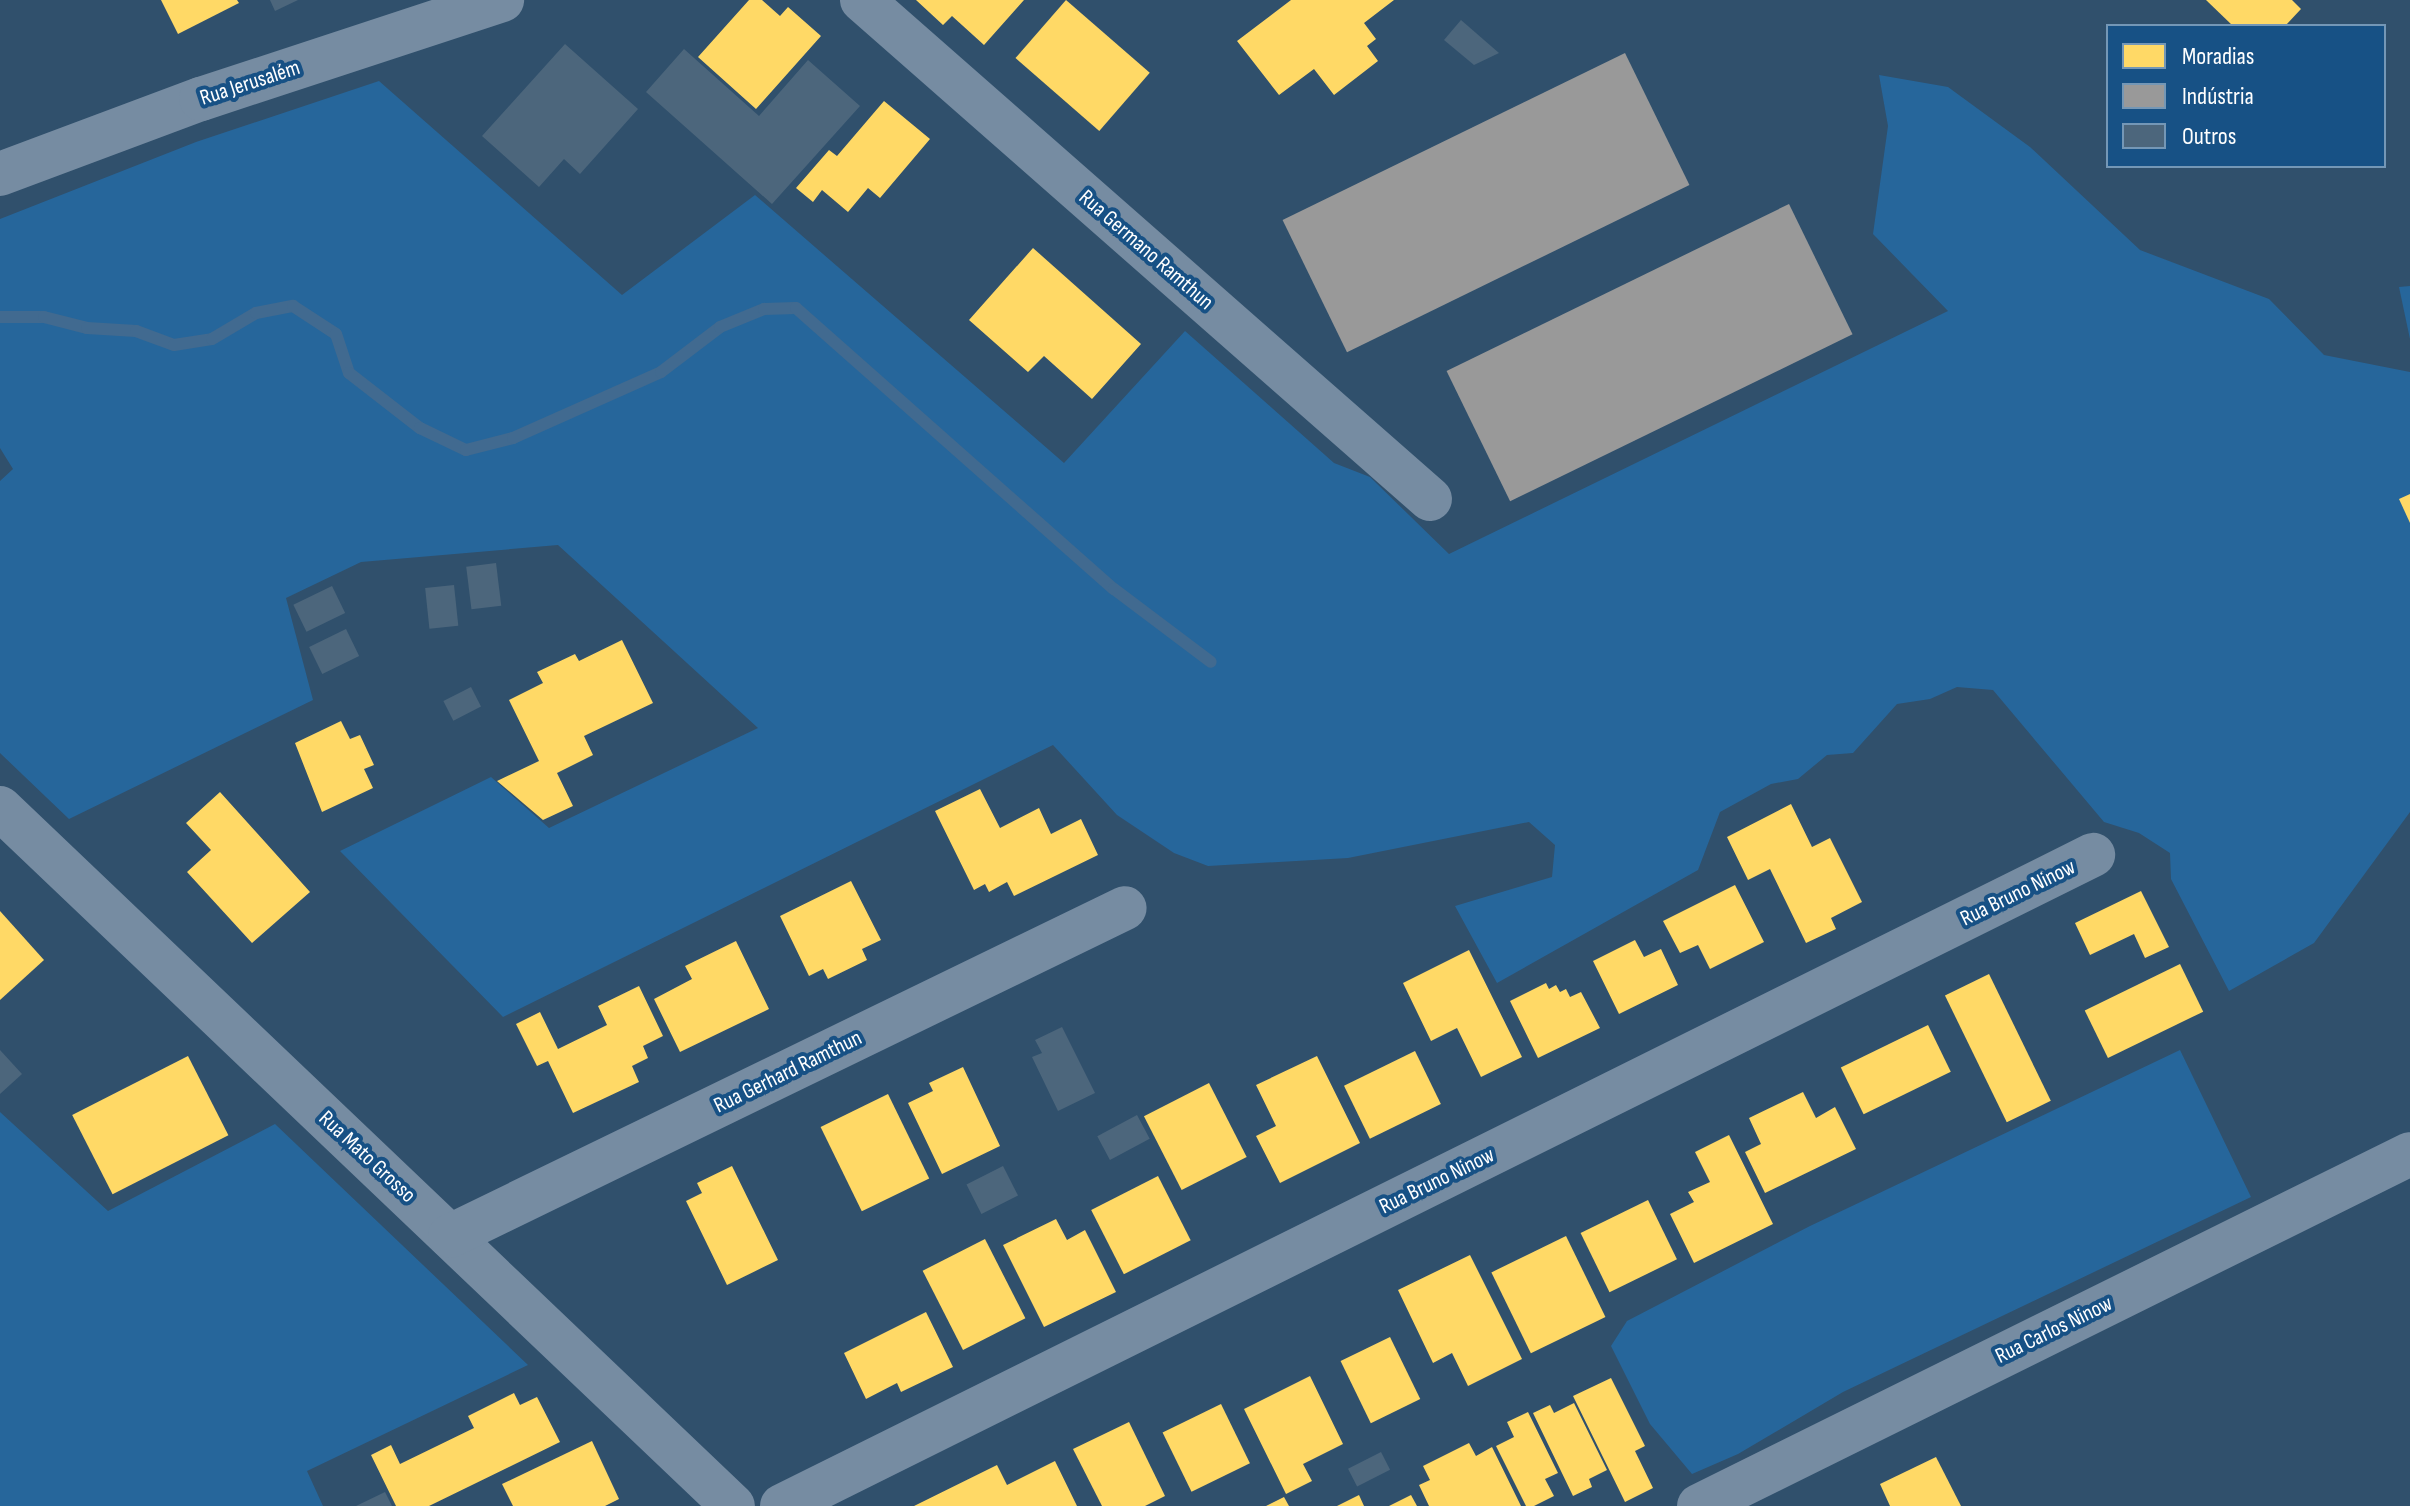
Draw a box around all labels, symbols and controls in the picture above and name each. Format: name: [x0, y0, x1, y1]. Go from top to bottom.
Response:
legend: [2106, 24, 2386, 168]
text: Moradias: [2182, 42, 2254, 71]
street label: Rua Jerusalém: [197, 54, 303, 112]
text: Indústria: [2182, 82, 2254, 111]
text: Outros: [2182, 122, 2236, 151]
street label: Rua Germano Ramthun: [1073, 184, 1219, 316]
street label: Rua Bruno Ninow: [1956, 854, 2080, 932]
street label: Rua Gerhard Ramthun: [710, 1025, 866, 1119]
street label: Rua Mato Grosso: [313, 1105, 421, 1209]
street label: Rua Bruno Ninow: [1375, 1142, 1499, 1220]
street label: Rua Carlos Ninow: [1991, 1290, 2117, 1370]

